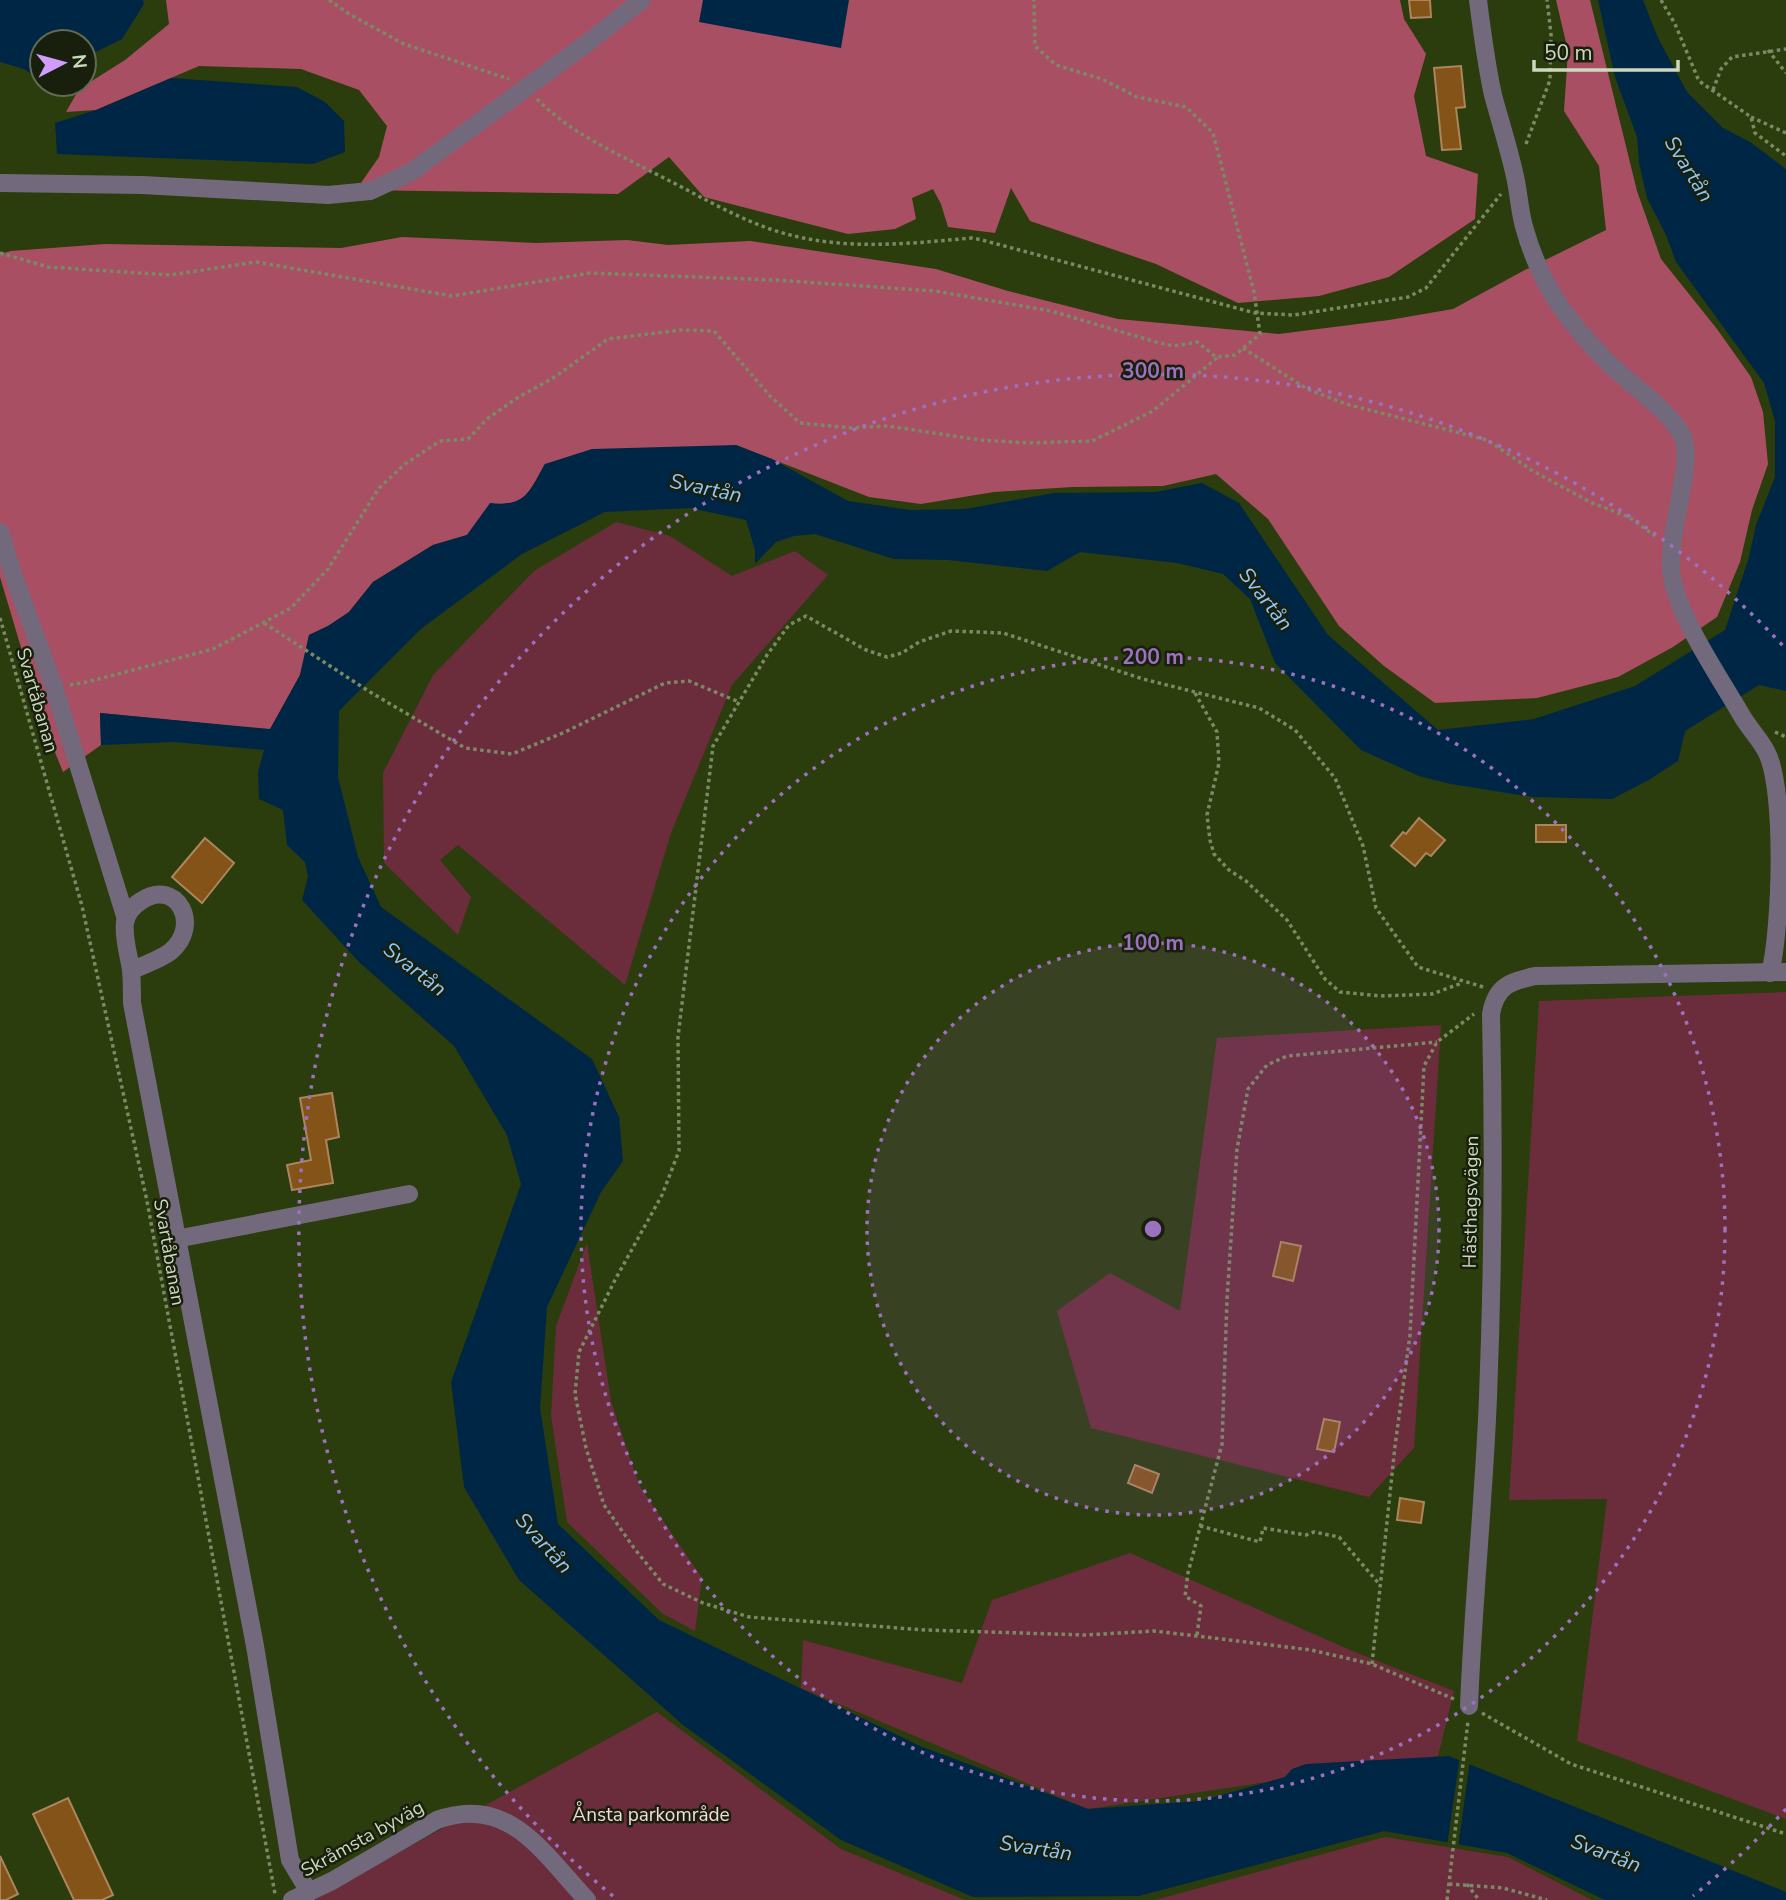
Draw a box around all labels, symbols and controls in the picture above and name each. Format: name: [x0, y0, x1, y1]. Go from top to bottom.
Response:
north arrow: [28, 28, 98, 98]
scale bar: [1534, 28, 1678, 72]
text: 50 m: [1544, 39, 1593, 67]
text: N: [65, 53, 93, 70]
water label: Svartån: [1658, 131, 1720, 207]
text: 300 m: [1122, 357, 1184, 385]
water label: Svartån: [667, 467, 745, 509]
water label: Svartån: [1232, 562, 1300, 636]
text: 200 m: [1122, 643, 1184, 671]
street label: Svartåbanan: [10, 645, 64, 756]
text: 100 m: [1122, 929, 1184, 957]
water label: Svartån: [378, 935, 452, 1003]
street label: Hästhagsvägen: [1457, 1135, 1485, 1269]
street label: Svartåbanan: [147, 1197, 191, 1308]
centre of rings: [1141, 1217, 1165, 1241]
water label: Svartån: [509, 1507, 579, 1579]
street label: Skråmsta byväg: [296, 1794, 429, 1883]
park label: Ånsta parkområde: [572, 1801, 730, 1828]
water label: Svartån: [1567, 1827, 1645, 1879]
water label: Svartån: [998, 1828, 1074, 1868]

